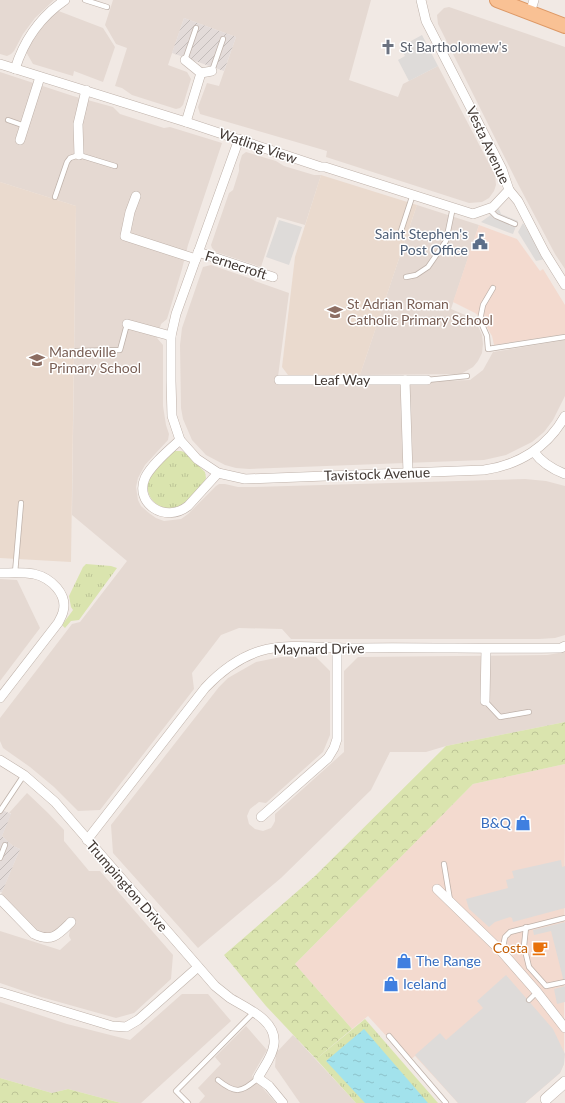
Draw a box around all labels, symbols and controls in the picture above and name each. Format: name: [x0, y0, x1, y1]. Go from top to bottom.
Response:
church icon: St Bartholomew's: [379, 38, 397, 56]
place label: St Bartholomew's: [400, 38, 508, 55]
street label: Vesta Avenue: [463, 103, 514, 186]
street label: Watling View: [217, 124, 300, 167]
place label: Saint Stephen's Post Office: [375, 225, 468, 258]
public building icon: Saint Stephen's Post Office: [471, 233, 489, 251]
street label: Fernecroft: [203, 247, 270, 283]
place label: St Adrian Roman Catholic Primary School: [347, 295, 493, 328]
school or university icon: St Adrian Roman Catholic Primary School: [326, 303, 344, 321]
place label: Mandeville Primary School: [49, 343, 141, 376]
school or university icon: Mandeville Primary School: [28, 351, 46, 369]
street label: Leaf Way: [314, 371, 371, 388]
street label: Tavistock Avenue: [324, 463, 430, 484]
street label: Maynard Drive: [273, 639, 365, 658]
place label: B&Q: [481, 814, 512, 831]
shop icon: B&Q: [514, 814, 532, 832]
street label: Trumpington Drive: [83, 837, 172, 935]
place label: Costa: [493, 939, 528, 956]
cafe icon: Costa: [531, 939, 549, 957]
shop icon: The Range: [395, 952, 413, 970]
place label: The Range: [416, 952, 481, 969]
shop icon: Iceland: [382, 975, 400, 993]
place label: Iceland: [403, 975, 447, 992]

